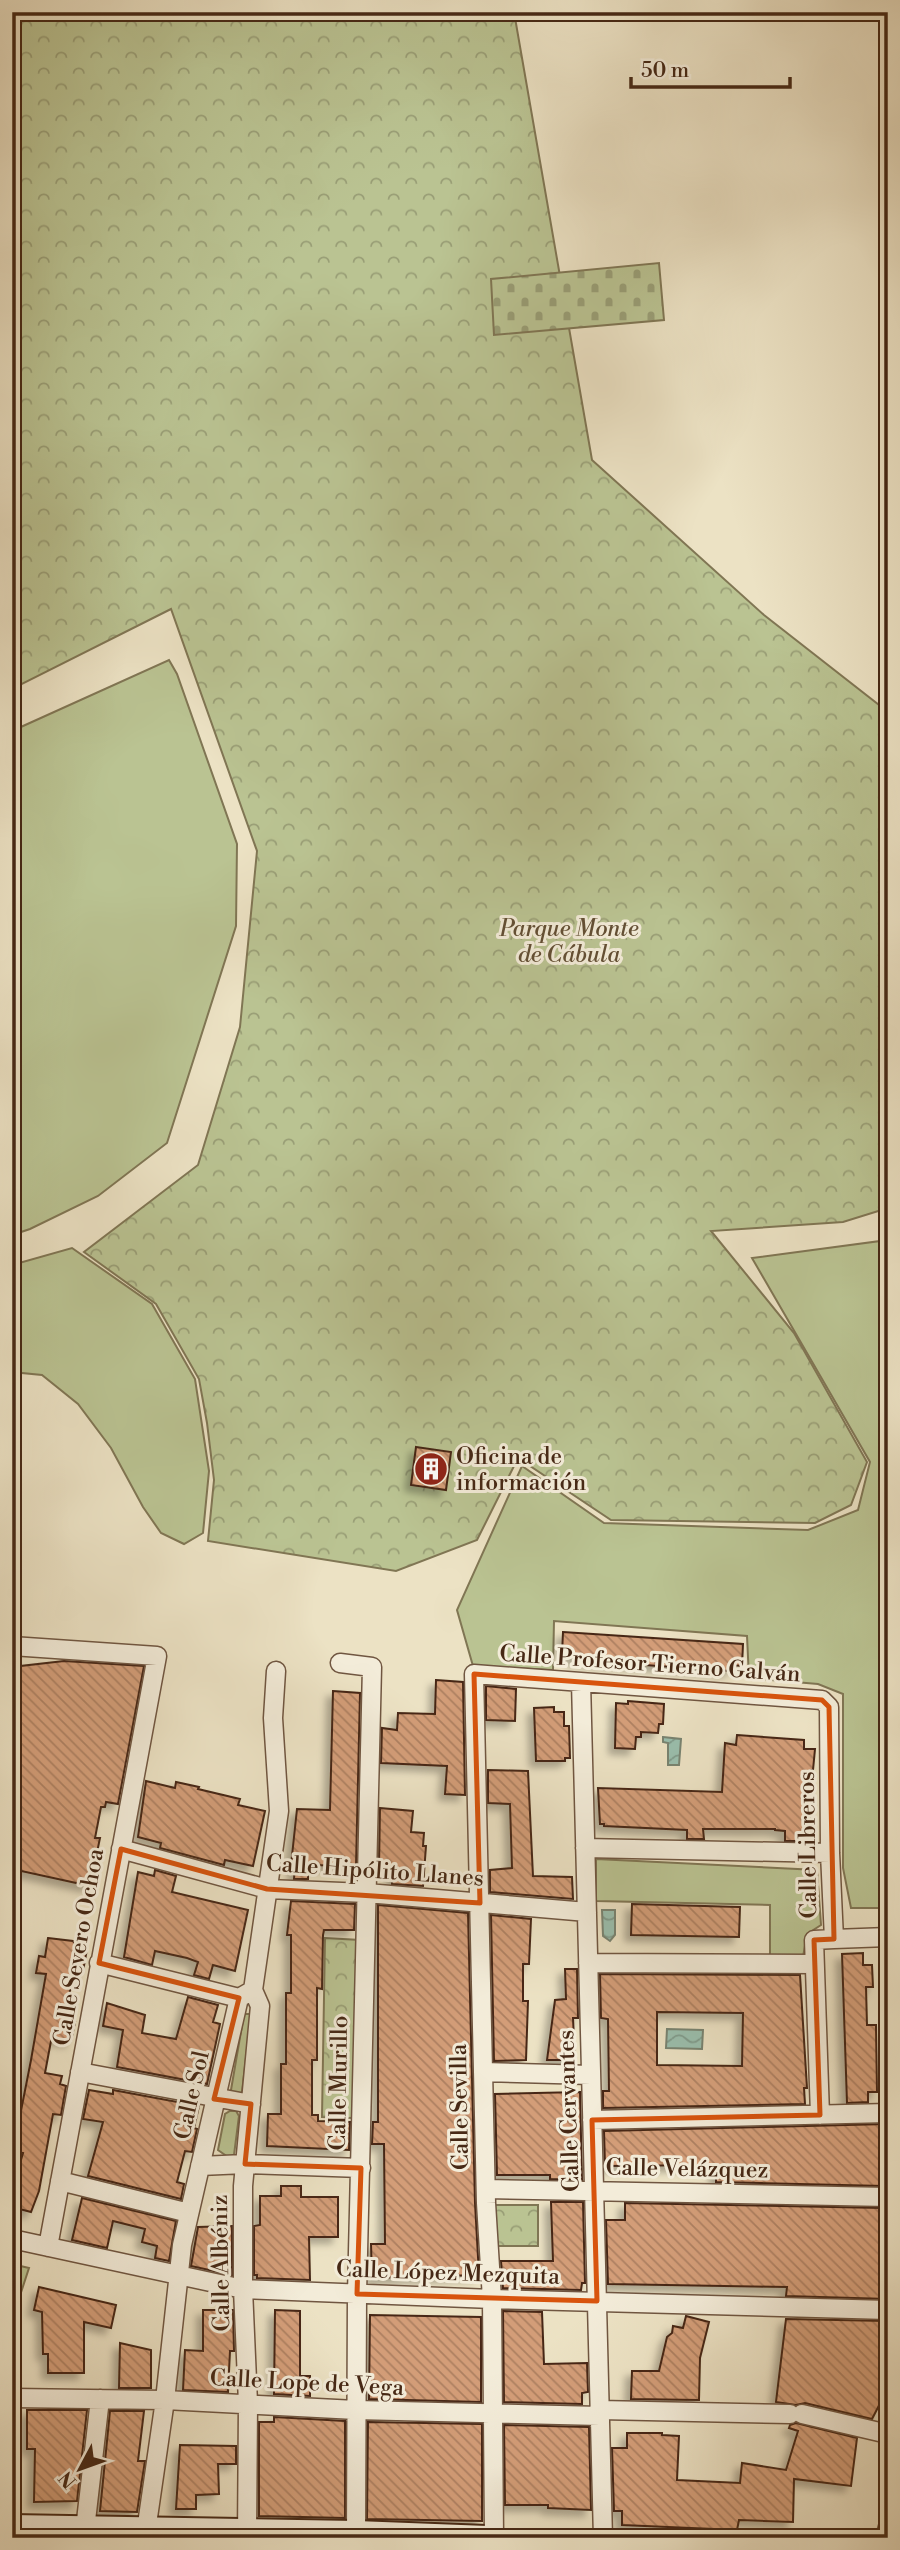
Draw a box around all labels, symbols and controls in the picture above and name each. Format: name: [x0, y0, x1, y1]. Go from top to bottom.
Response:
scale bar: [631, 46, 790, 90]
text: 50 m: [641, 58, 689, 84]
park label: Parque Monte de Cábula: [498, 915, 639, 969]
place label: Oficina de información: [456, 1443, 586, 1497]
building icon: Oficina de información: [412, 1450, 450, 1488]
street label: Calle Profesor Tierno Galván: [498, 1640, 802, 1689]
street label: Calle Libreros: [793, 1771, 823, 1919]
street label: Calle Severo Ochoa: [48, 1846, 110, 2048]
street label: Calle Hipólito Llanes: [265, 1849, 485, 1893]
street label: Calle Murillo: [324, 2015, 354, 2151]
street label: Calle Cervantes: [552, 2030, 586, 2192]
street label: Calle Sevilla: [445, 2043, 475, 2170]
street label: Calle Sol: [168, 2048, 216, 2142]
street label: Calle Velázquez: [605, 2154, 769, 2184]
street label: Calle Albéniz: [206, 2194, 236, 2332]
street label: Calle López Mezquita: [336, 2255, 561, 2291]
street label: Calle Lope de Vega: [209, 2364, 405, 2402]
north arrow: [46, 2434, 116, 2504]
text: N: [54, 2466, 82, 2493]

